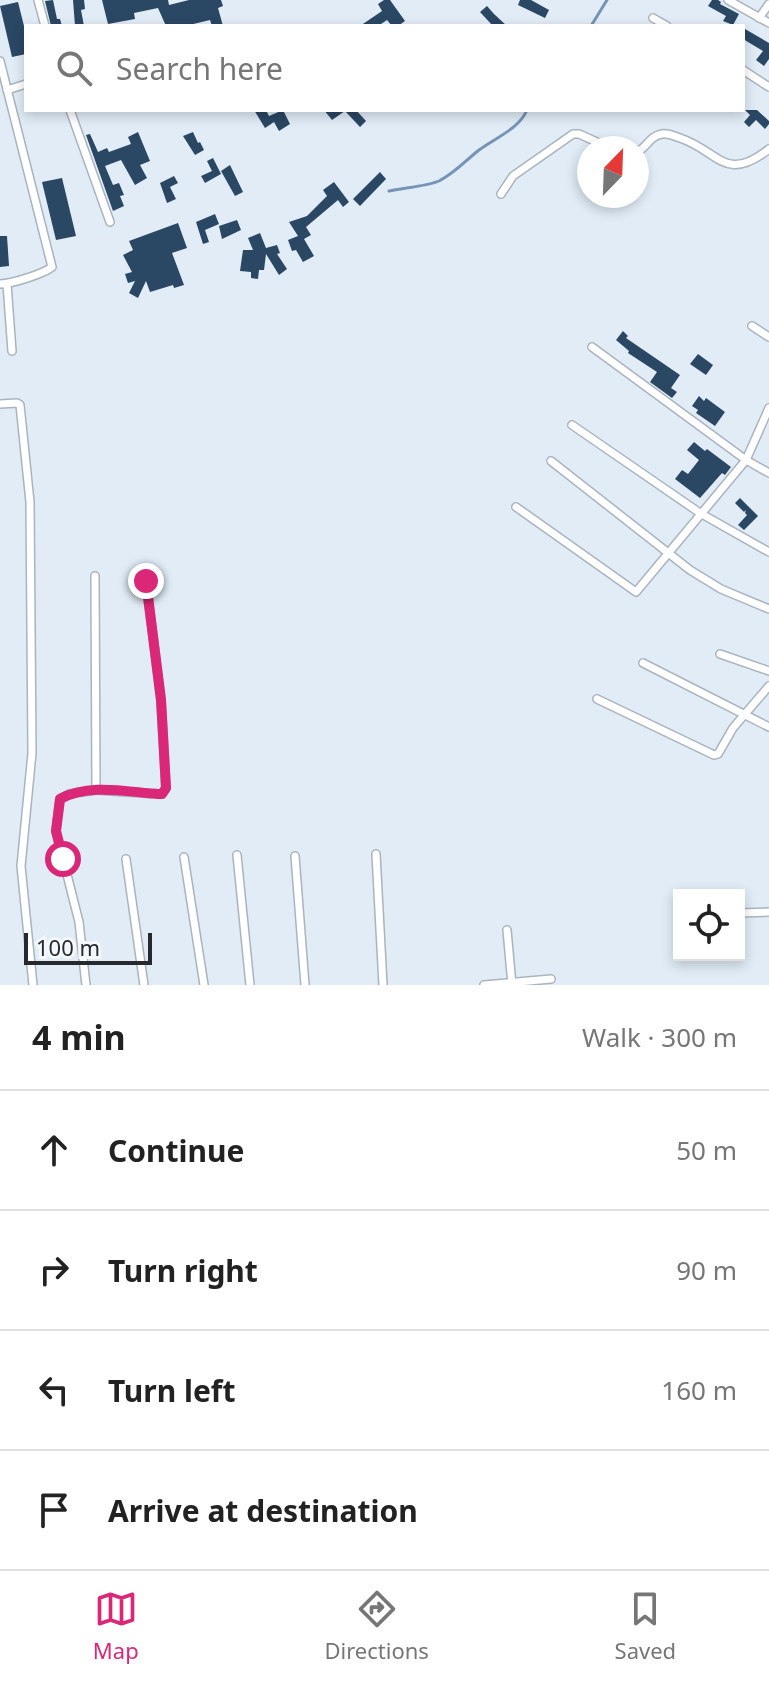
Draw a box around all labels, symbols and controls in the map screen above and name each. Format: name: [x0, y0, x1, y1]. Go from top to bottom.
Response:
search box: [24, 24, 745, 112]
icon: search: [52, 46, 96, 90]
text: Search here: [116, 48, 283, 89]
north arrow: [577, 136, 649, 208]
route end: [128, 563, 164, 599]
route start: [45, 841, 81, 877]
map controls: [673, 889, 745, 961]
button: locate: [673, 889, 745, 961]
scale bar: [24, 929, 152, 965]
text: 100 m: [36, 932, 100, 962]
text: 4 min: [32, 1014, 126, 1060]
text: Walk · 300 m: [582, 1019, 737, 1055]
icon: ahead: [32, 1128, 76, 1172]
text: Continue: [108, 1130, 244, 1171]
text: 50 m: [676, 1132, 737, 1168]
icon: right: [32, 1248, 76, 1292]
text: Turn right: [108, 1250, 258, 1291]
text: 90 m: [676, 1252, 737, 1288]
icon: left: [32, 1368, 76, 1412]
text: Turn left: [108, 1370, 236, 1411]
text: 160 m: [661, 1372, 737, 1408]
icon: arrive: [32, 1488, 76, 1532]
text: Arrive at destination: [108, 1490, 418, 1531]
tab: Map: [93, 1587, 139, 1665]
tab: Directions: [324, 1587, 429, 1665]
tab: Saved: [615, 1587, 676, 1665]

